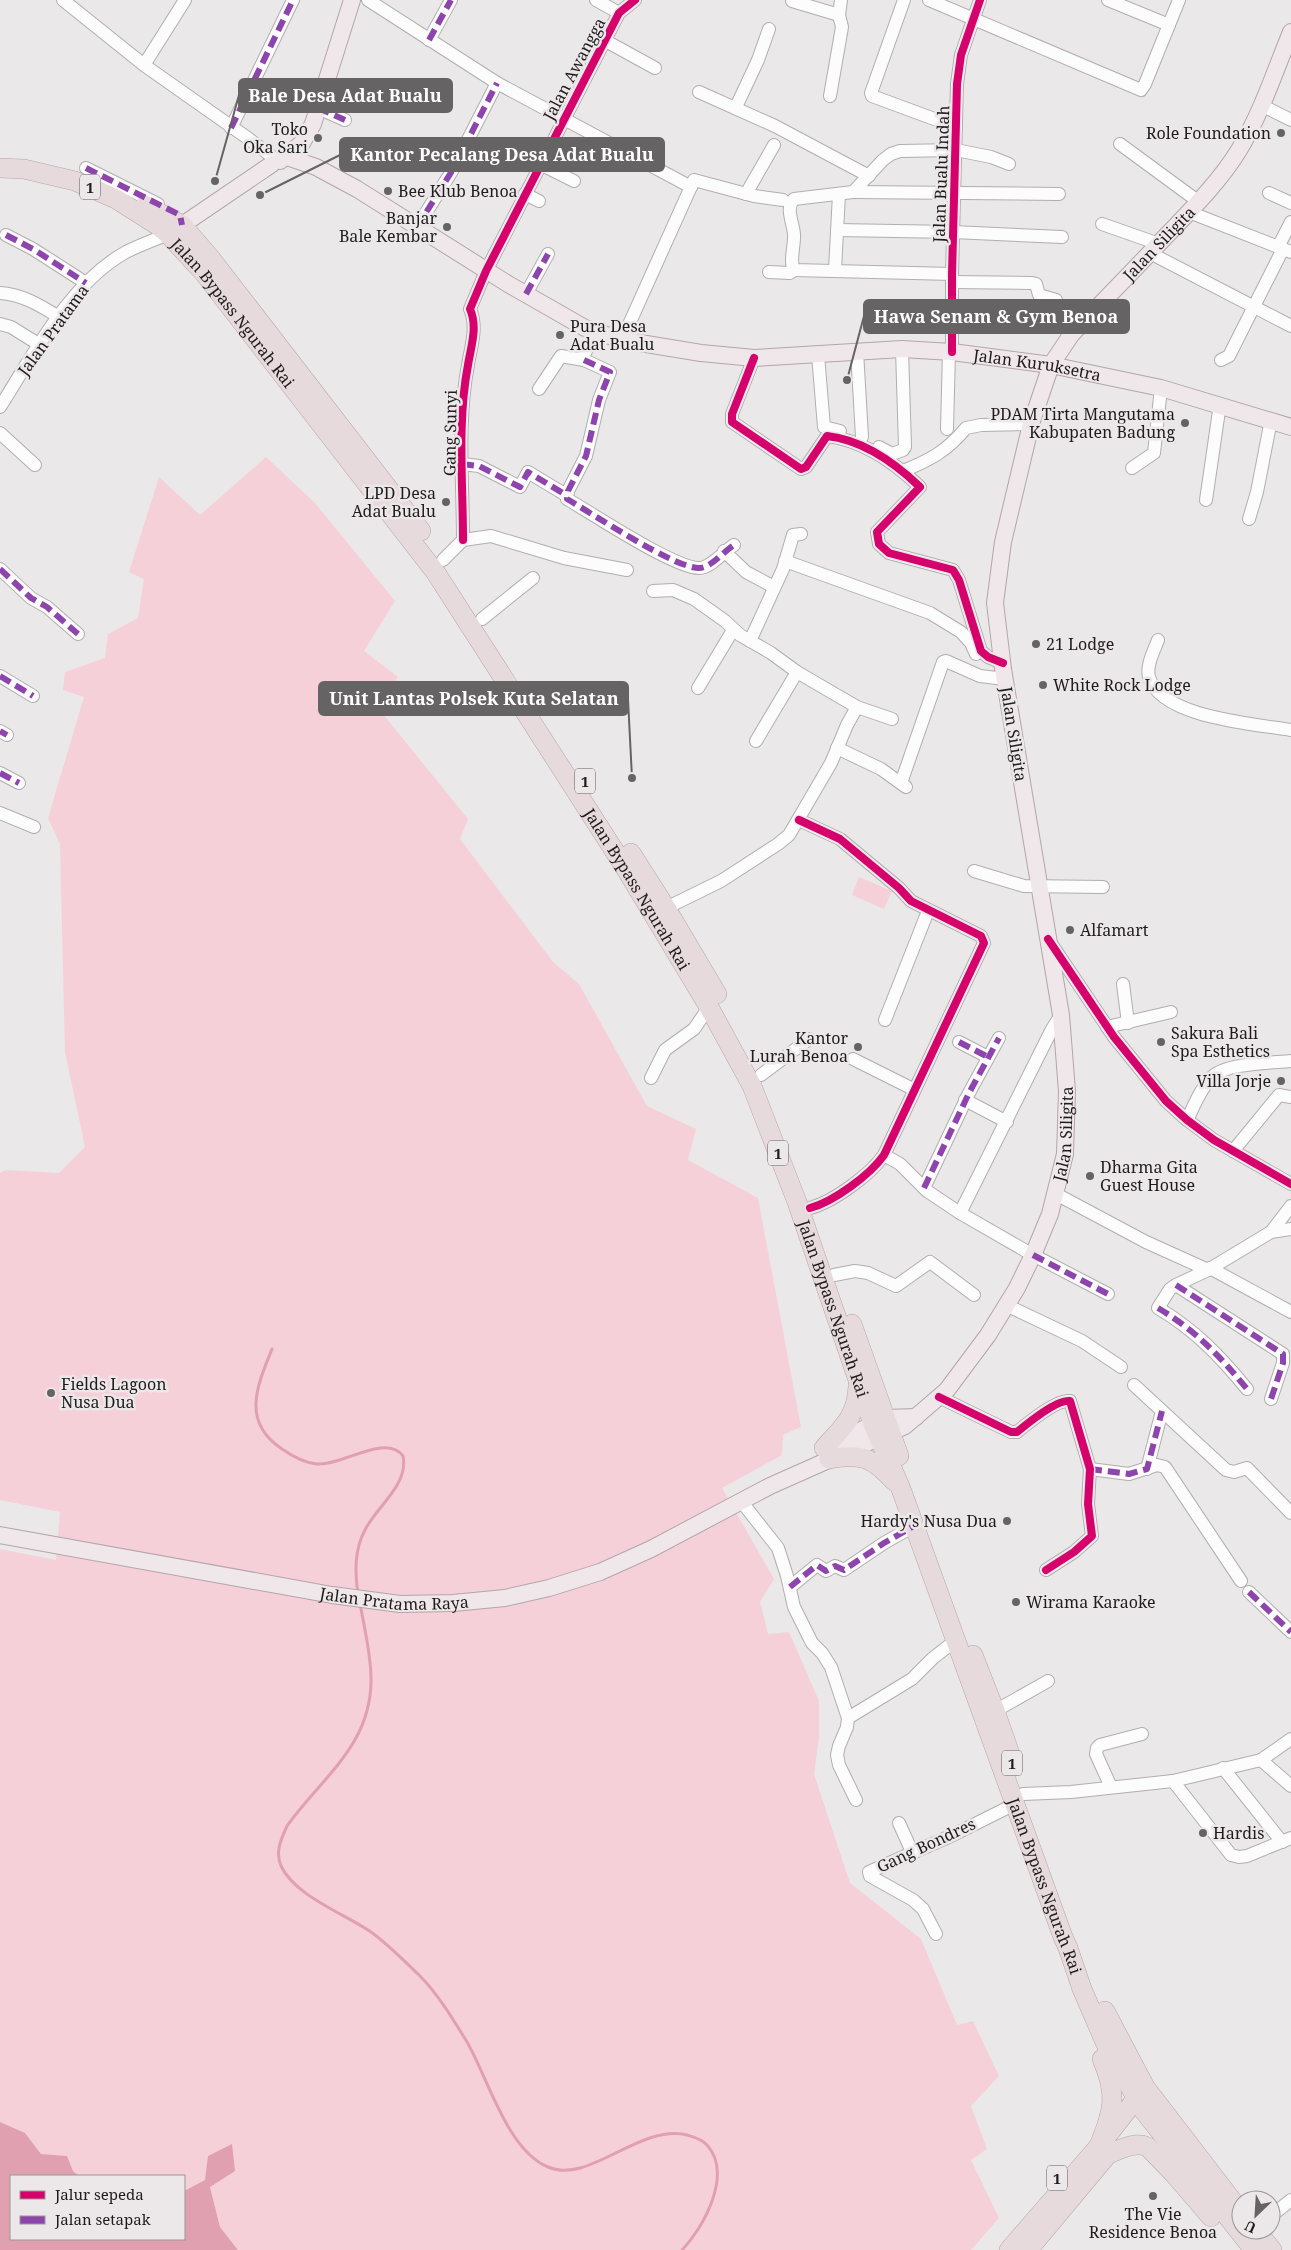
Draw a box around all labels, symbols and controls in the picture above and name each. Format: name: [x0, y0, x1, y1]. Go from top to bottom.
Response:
street label: Jalan Awangga: [537, 14, 610, 125]
callout: Bale Desa Adat Bualu: [239, 79, 452, 112]
text: Bale Desa Adat Bualu: [248, 83, 442, 107]
street label: Jalan Bualu Indah: [928, 105, 954, 244]
place label: Toko Oka Sari: [243, 118, 308, 158]
place label: Role Foundation: [1146, 122, 1271, 144]
marker: Role Foundation: [1275, 127, 1287, 139]
marker: Toko Oka Sari: [312, 132, 324, 144]
callout: Kantor Pecalang Desa Adat Bualu: [340, 138, 664, 171]
text: Kantor Pecalang Desa Adat Bualu: [350, 142, 654, 166]
road number: 1: [80, 174, 100, 200]
place label: Bee Klub Benoa: [398, 180, 518, 202]
marker: Bee Klub Benoa: [382, 185, 394, 197]
street label: Jalan Siligita: [1117, 201, 1200, 286]
place label: Banjar Bale Kembar: [339, 207, 437, 247]
marker: Banjar Bale Kembar: [441, 221, 453, 233]
street label: Jalan Bypass Ngurah Rai: [165, 232, 300, 392]
street label: Jalan Pratama: [12, 280, 94, 381]
callout: Hawa Senam & Gym Benoa: [864, 300, 1129, 333]
text: Hawa Senam & Gym Benoa: [874, 304, 1118, 328]
place label: Pura Desa Adat Bualu: [570, 315, 654, 355]
marker: Pura Desa Adat Bualu: [554, 329, 566, 341]
street label: Jalan Kuruksetra: [971, 344, 1103, 386]
street label: Gang Sunyi: [438, 390, 462, 476]
place label: PDAM Tirta Mangutama Kabupaten Badung: [990, 403, 1175, 443]
marker: PDAM Tirta Mangutama Kabupaten Badung: [1179, 417, 1191, 429]
place label: LPD Desa Adat Bualu: [352, 482, 436, 522]
marker: LPD Desa Adat Bualu: [440, 496, 452, 508]
place label: 21 Lodge: [1046, 633, 1114, 655]
marker: 21 Lodge: [1030, 638, 1042, 650]
place label: White Rock Lodge: [1053, 674, 1191, 696]
marker: White Rock Lodge: [1037, 679, 1049, 691]
callout: Unit Lantas Polsek Kuta Selatan: [319, 682, 628, 715]
street label: Jalan Siligita: [996, 684, 1032, 783]
text: Unit Lantas Polsek Kuta Selatan: [329, 686, 619, 710]
road number: 1: [575, 768, 595, 794]
street label: Jalan Bypass Ngurah Rai: [578, 803, 695, 974]
place label: Alfamart: [1080, 919, 1149, 941]
marker: Alfamart: [1064, 924, 1076, 936]
place label: Sakura Bali Spa Esthetics: [1171, 1022, 1270, 1062]
place label: Kantor Lurah Benoa: [750, 1027, 848, 1067]
marker: Sakura Bali Spa Esthetics: [1155, 1036, 1167, 1048]
marker: Kantor Lurah Benoa: [852, 1041, 864, 1053]
place label: Villa Jorje: [1196, 1070, 1271, 1092]
marker: Villa Jorje: [1275, 1075, 1287, 1087]
street label: Jalan Siligita: [1047, 1086, 1078, 1185]
road number: 1: [768, 1140, 788, 1166]
place label: Dharma Gita Guest House: [1100, 1156, 1198, 1196]
marker: Dharma Gita Guest House: [1084, 1170, 1096, 1182]
street label: Jalan Bypass Ngurah Rai: [793, 1216, 874, 1400]
place label: Fields Lagoon Nusa Dua: [61, 1373, 167, 1413]
marker: Fields Lagoon Nusa Dua: [45, 1387, 57, 1399]
place label: Hardy's Nusa Dua: [860, 1510, 997, 1532]
marker: Hardy's Nusa Dua: [1001, 1515, 1013, 1527]
street label: Jalan Pratama Raya: [317, 1582, 470, 1615]
place label: Wirama Karaoke: [1026, 1591, 1156, 1613]
marker: Wirama Karaoke: [1010, 1596, 1022, 1608]
road number: 1: [1002, 1750, 1022, 1776]
street label: Jalan Bypass Ngurah Rai: [1002, 1794, 1087, 1977]
street label: Gang Bondres: [873, 1812, 979, 1878]
place label: Hardis: [1213, 1822, 1264, 1844]
marker: Hardis: [1197, 1827, 1209, 1839]
road number: 1: [1047, 2166, 1067, 2190]
legend: [10, 2175, 185, 2240]
text: Jalur sepeda: [54, 2184, 144, 2204]
marker: The Vie Residence Benoa: [1147, 2190, 1159, 2202]
north arrow: [1231, 2190, 1281, 2240]
place label: The Vie Residence Benoa: [1089, 2203, 1217, 2243]
text: Jalan setapak: [54, 2209, 151, 2229]
text: U: [1241, 2216, 1259, 2238]

